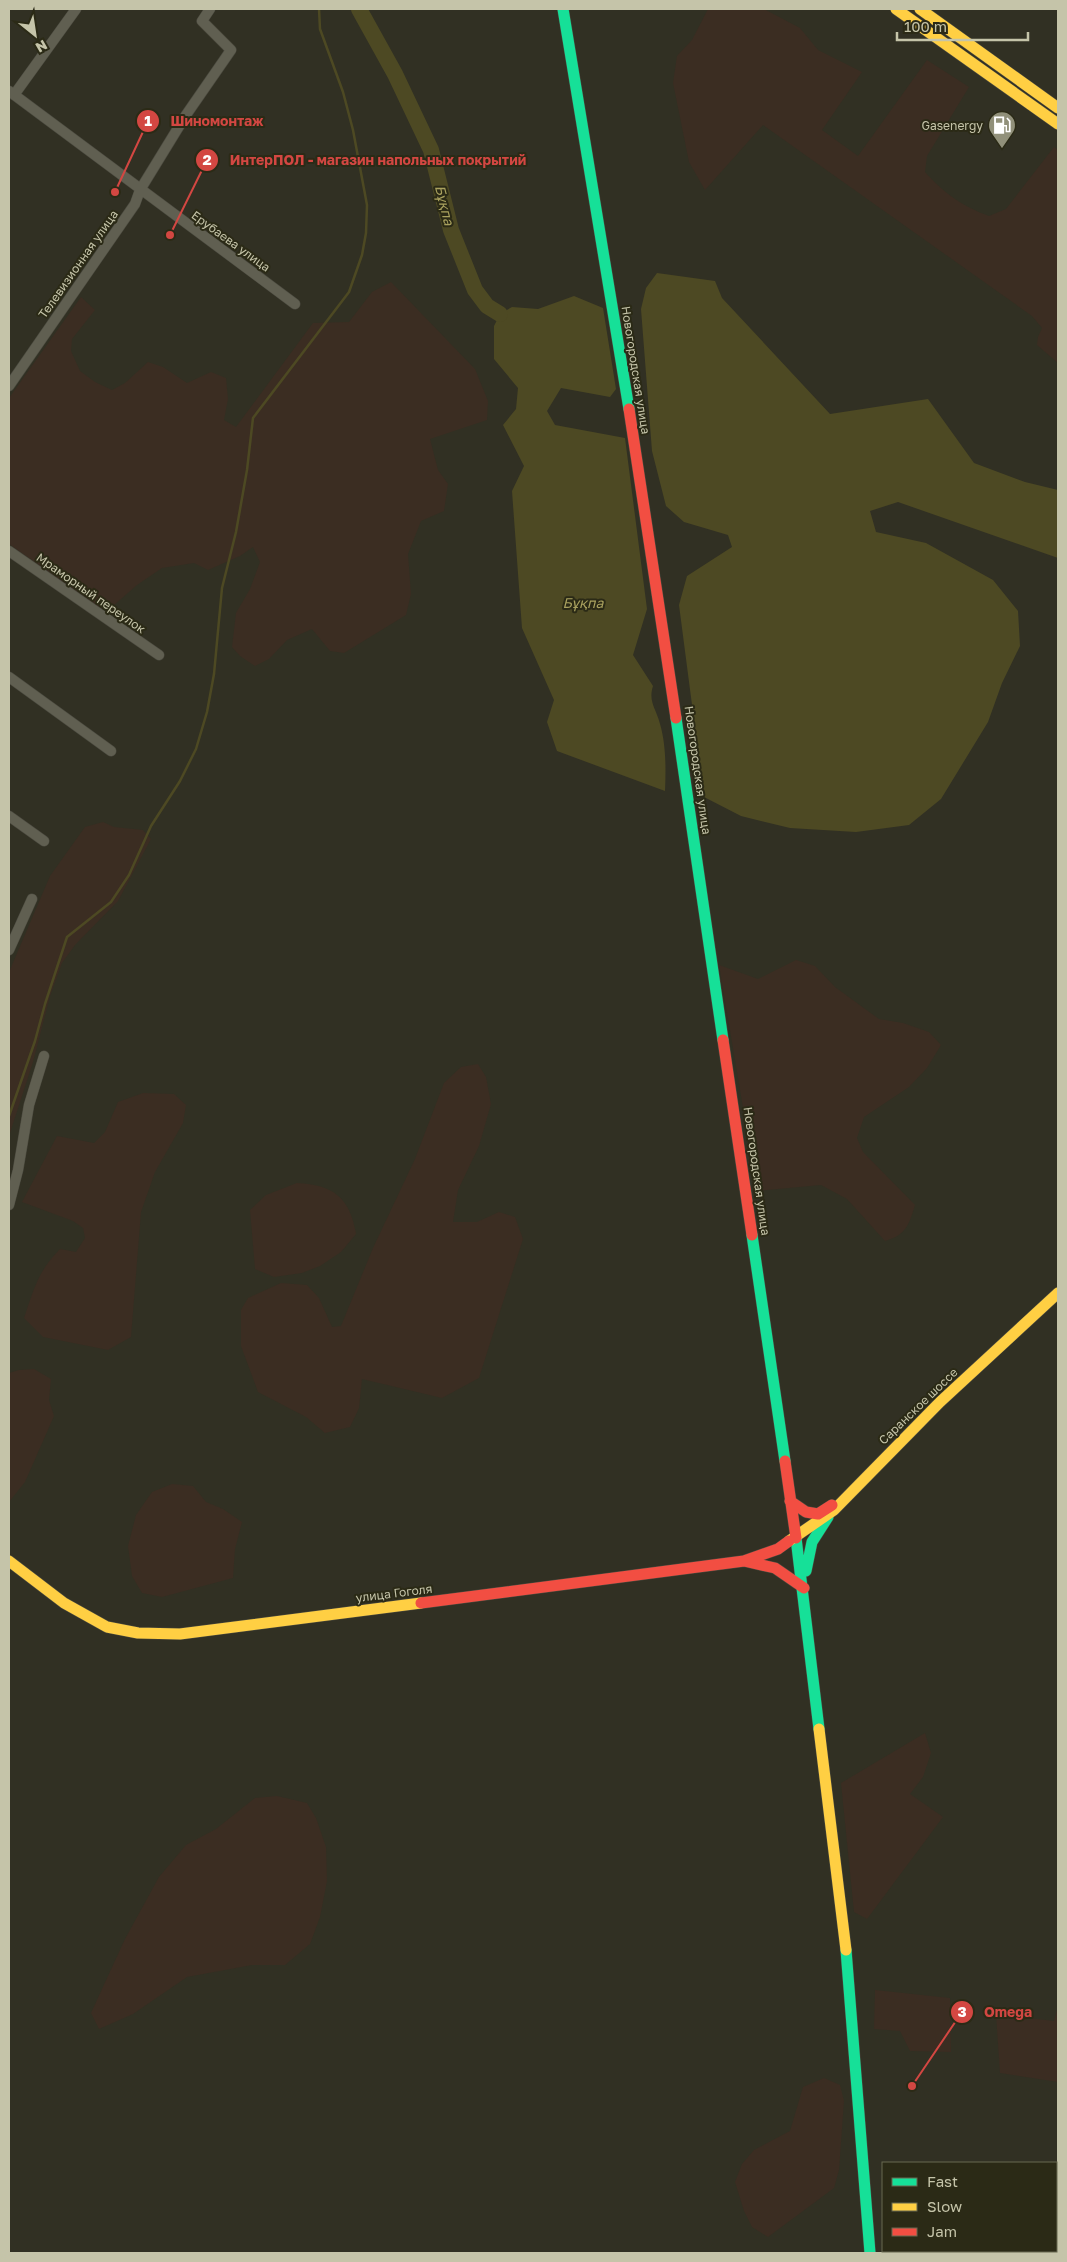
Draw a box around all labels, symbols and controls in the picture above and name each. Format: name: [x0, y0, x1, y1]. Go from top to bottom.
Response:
north arrow: [10, 10, 60, 60]
scale bar: [897, 10, 1028, 42]
text: 100 m: [904, 17, 947, 35]
text: N: [33, 37, 51, 57]
callout: Шиномонтаж: [135, 106, 274, 135]
fuel station icon: Gasenergy: [987, 110, 1017, 149]
text: 1: [144, 111, 152, 129]
text: Шиномонтаж: [170, 112, 264, 129]
place label: Gasenergy: [921, 118, 983, 133]
callout: ИнтерПОЛ - магазин напольных покрытий: [194, 145, 536, 174]
text: 2: [202, 150, 212, 168]
text: ИнтерПОЛ - магазин напольных покрытий: [230, 151, 526, 168]
water label: Бұқпа: [431, 183, 458, 228]
street label: Телевизионная улица: [35, 207, 121, 321]
street label: Ерубаева улица: [189, 207, 273, 275]
street label: Новогородская улица: [618, 305, 654, 435]
street label: Мраморный переулок: [33, 550, 149, 636]
water label: Бұқпа: [563, 594, 605, 612]
street label: Новогородская улица: [682, 705, 714, 835]
street label: Новогородская улица: [741, 1106, 773, 1236]
street label: Саранское шоссе: [875, 1365, 961, 1447]
street label: улица Гоголя: [355, 1581, 433, 1605]
callout: Omega: [949, 1997, 1042, 2026]
text: 3: [957, 2002, 967, 2020]
text: Omega: [984, 2003, 1032, 2020]
legend: [882, 2162, 1057, 2252]
text: Fast: [927, 2172, 958, 2190]
text: Slow: [927, 2197, 962, 2215]
text: Jam: [927, 2222, 957, 2240]

